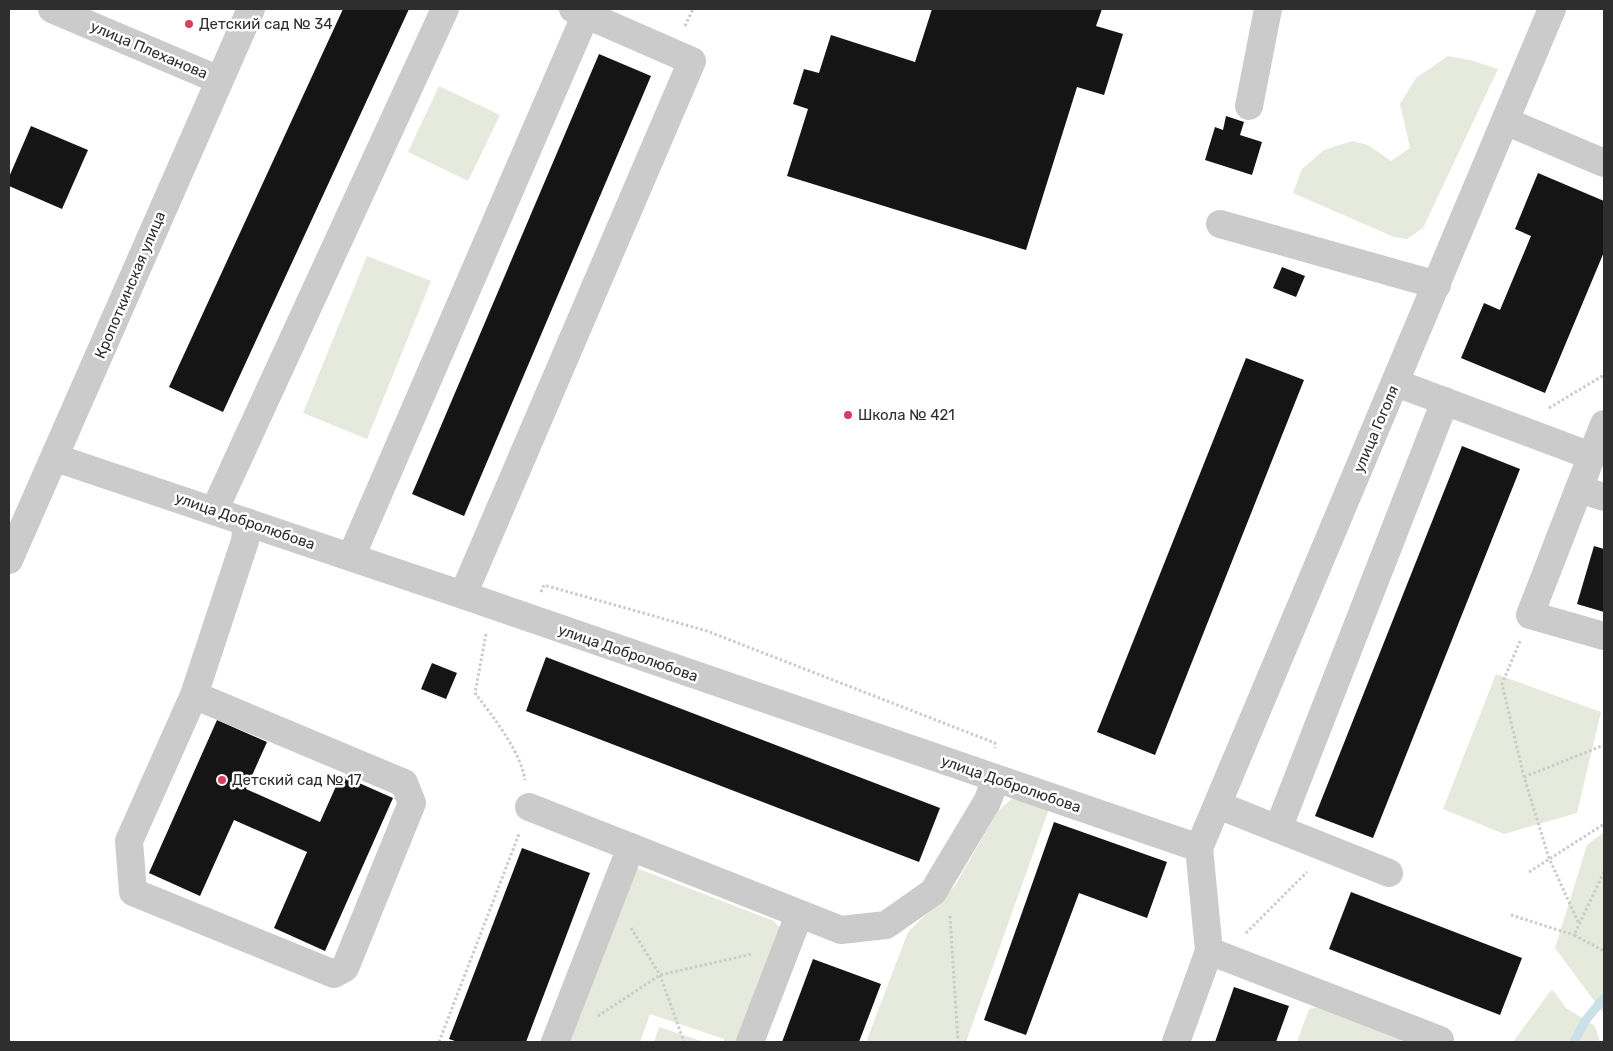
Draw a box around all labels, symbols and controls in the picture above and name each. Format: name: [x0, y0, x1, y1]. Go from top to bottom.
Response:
place label: Детский сад № 34: [199, 15, 333, 33]
street label: улица Плеханова: [88, 17, 210, 83]
marker: Детский сад № 34: [183, 18, 195, 30]
street label: Кропоткинская улица: [91, 209, 169, 361]
street label: улица Гоголя: [1350, 383, 1402, 475]
place label: Школа № 421: [858, 406, 955, 424]
marker: Школа № 421: [842, 409, 854, 421]
street label: улица Добролюбова: [173, 489, 317, 553]
street label: улица Добролюбова: [556, 621, 700, 685]
street label: улица Добролюбова: [939, 752, 1083, 816]
place label: Детский сад № 17: [232, 771, 362, 789]
marker: Детский сад № 17: [216, 774, 228, 786]

